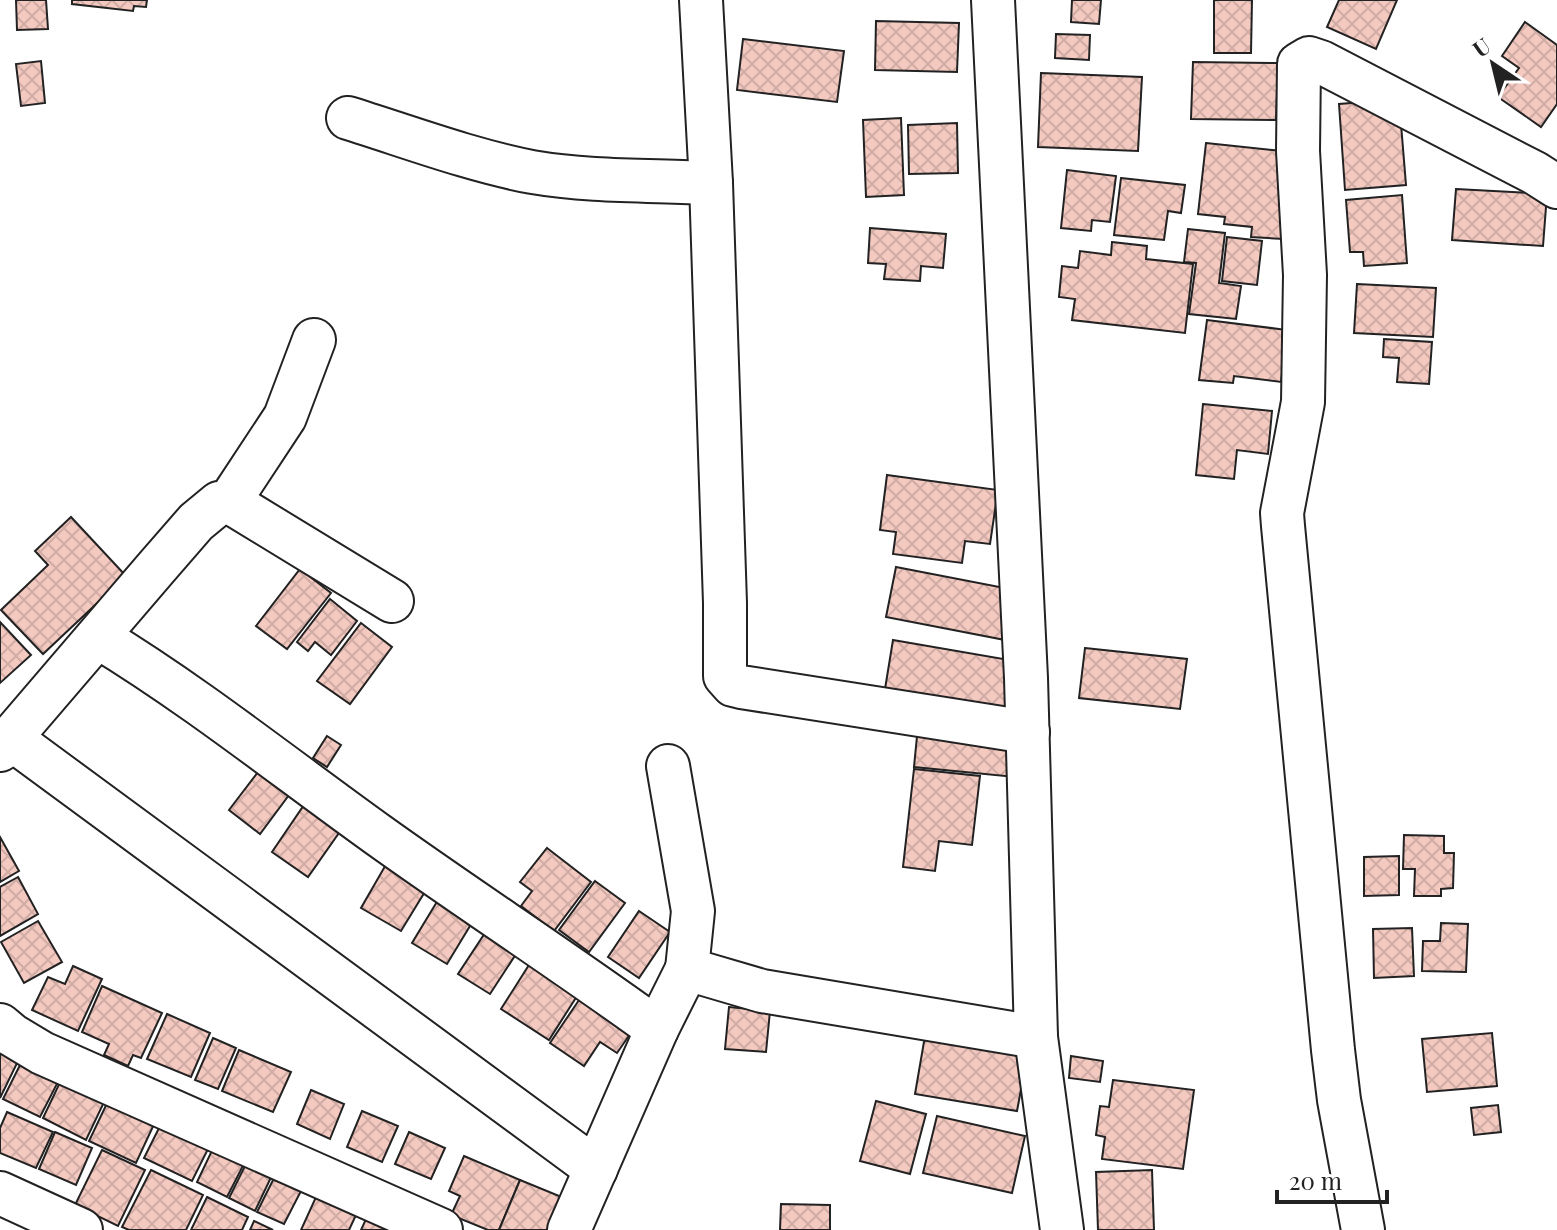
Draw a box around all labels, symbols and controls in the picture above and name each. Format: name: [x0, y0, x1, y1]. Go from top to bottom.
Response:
north arrow: [1453, 24, 1533, 104]
text: U: [1466, 30, 1496, 63]
scale bar: [1277, 1154, 1387, 1204]
text: 20 m: [1289, 1164, 1342, 1196]

